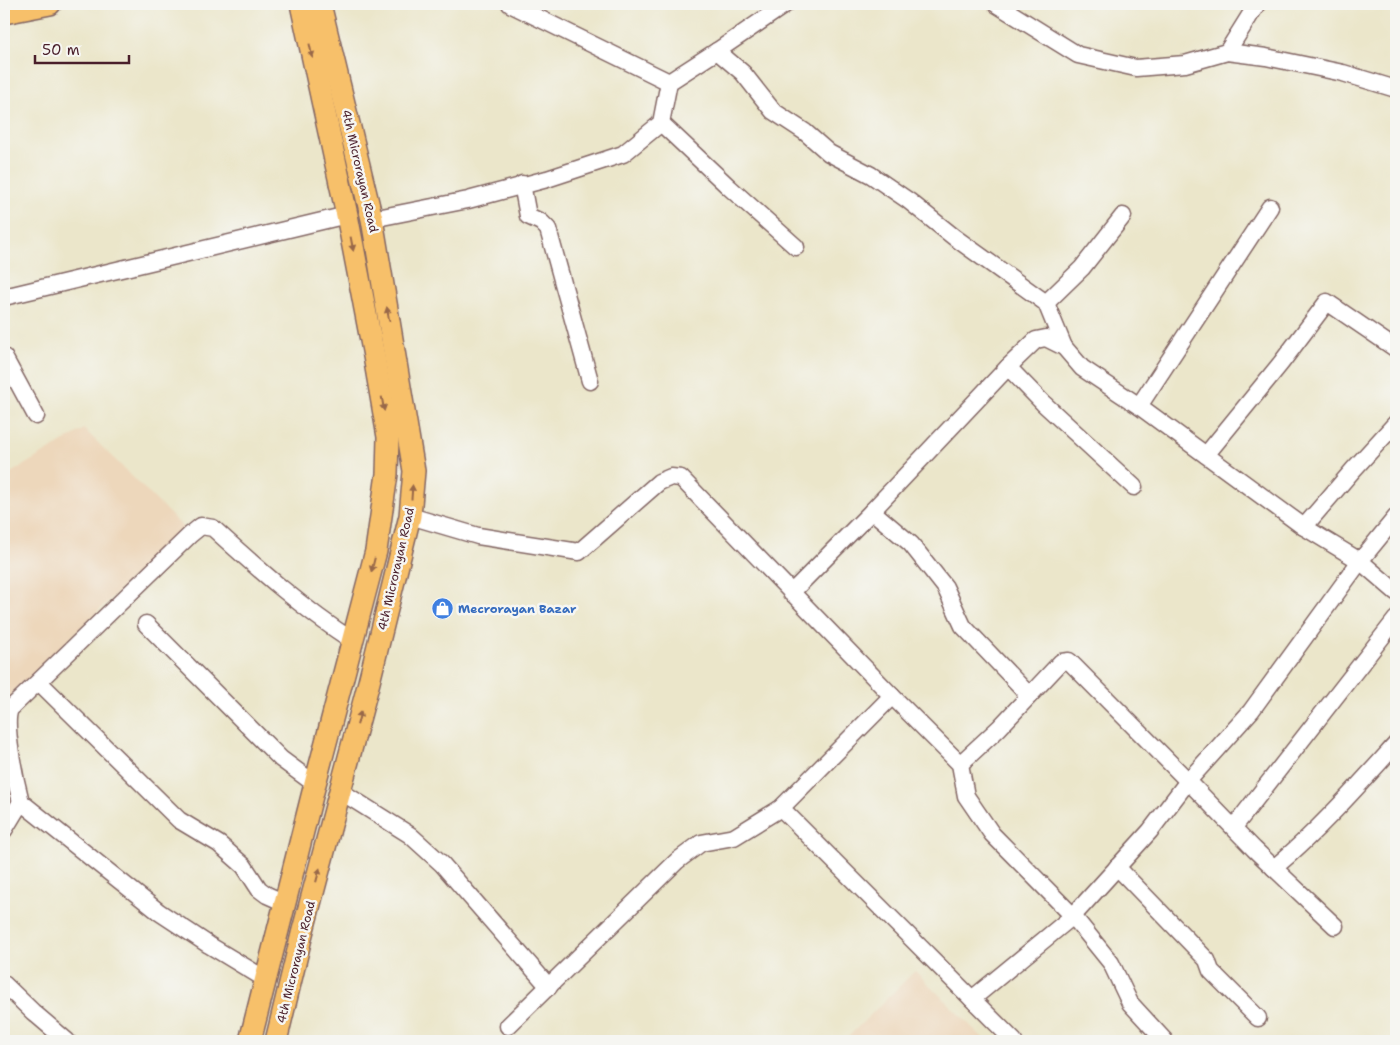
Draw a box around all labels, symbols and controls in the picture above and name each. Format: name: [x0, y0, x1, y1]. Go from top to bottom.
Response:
scale bar: [35, 32, 129, 64]
text: 50 m: [42, 40, 80, 60]
one-way arrow: [307, 44, 315, 59]
street label: 4th Microrayan Road: [338, 108, 382, 234]
one-way arrow: [349, 237, 357, 253]
one-way arrow: [384, 306, 392, 322]
one-way arrow: [379, 397, 387, 413]
one-way arrow: [408, 484, 416, 500]
street label: 4th Microrayan Road: [374, 506, 418, 632]
one-way arrow: [368, 557, 376, 572]
shop icon: Mecrorayan Bazar: [430, 597, 454, 621]
place label: Mecrorayan Bazar: [458, 601, 577, 617]
one-way arrow: [356, 710, 364, 725]
one-way arrow: [314, 867, 322, 882]
street label: 4th Microrayan Road: [273, 899, 319, 1025]

